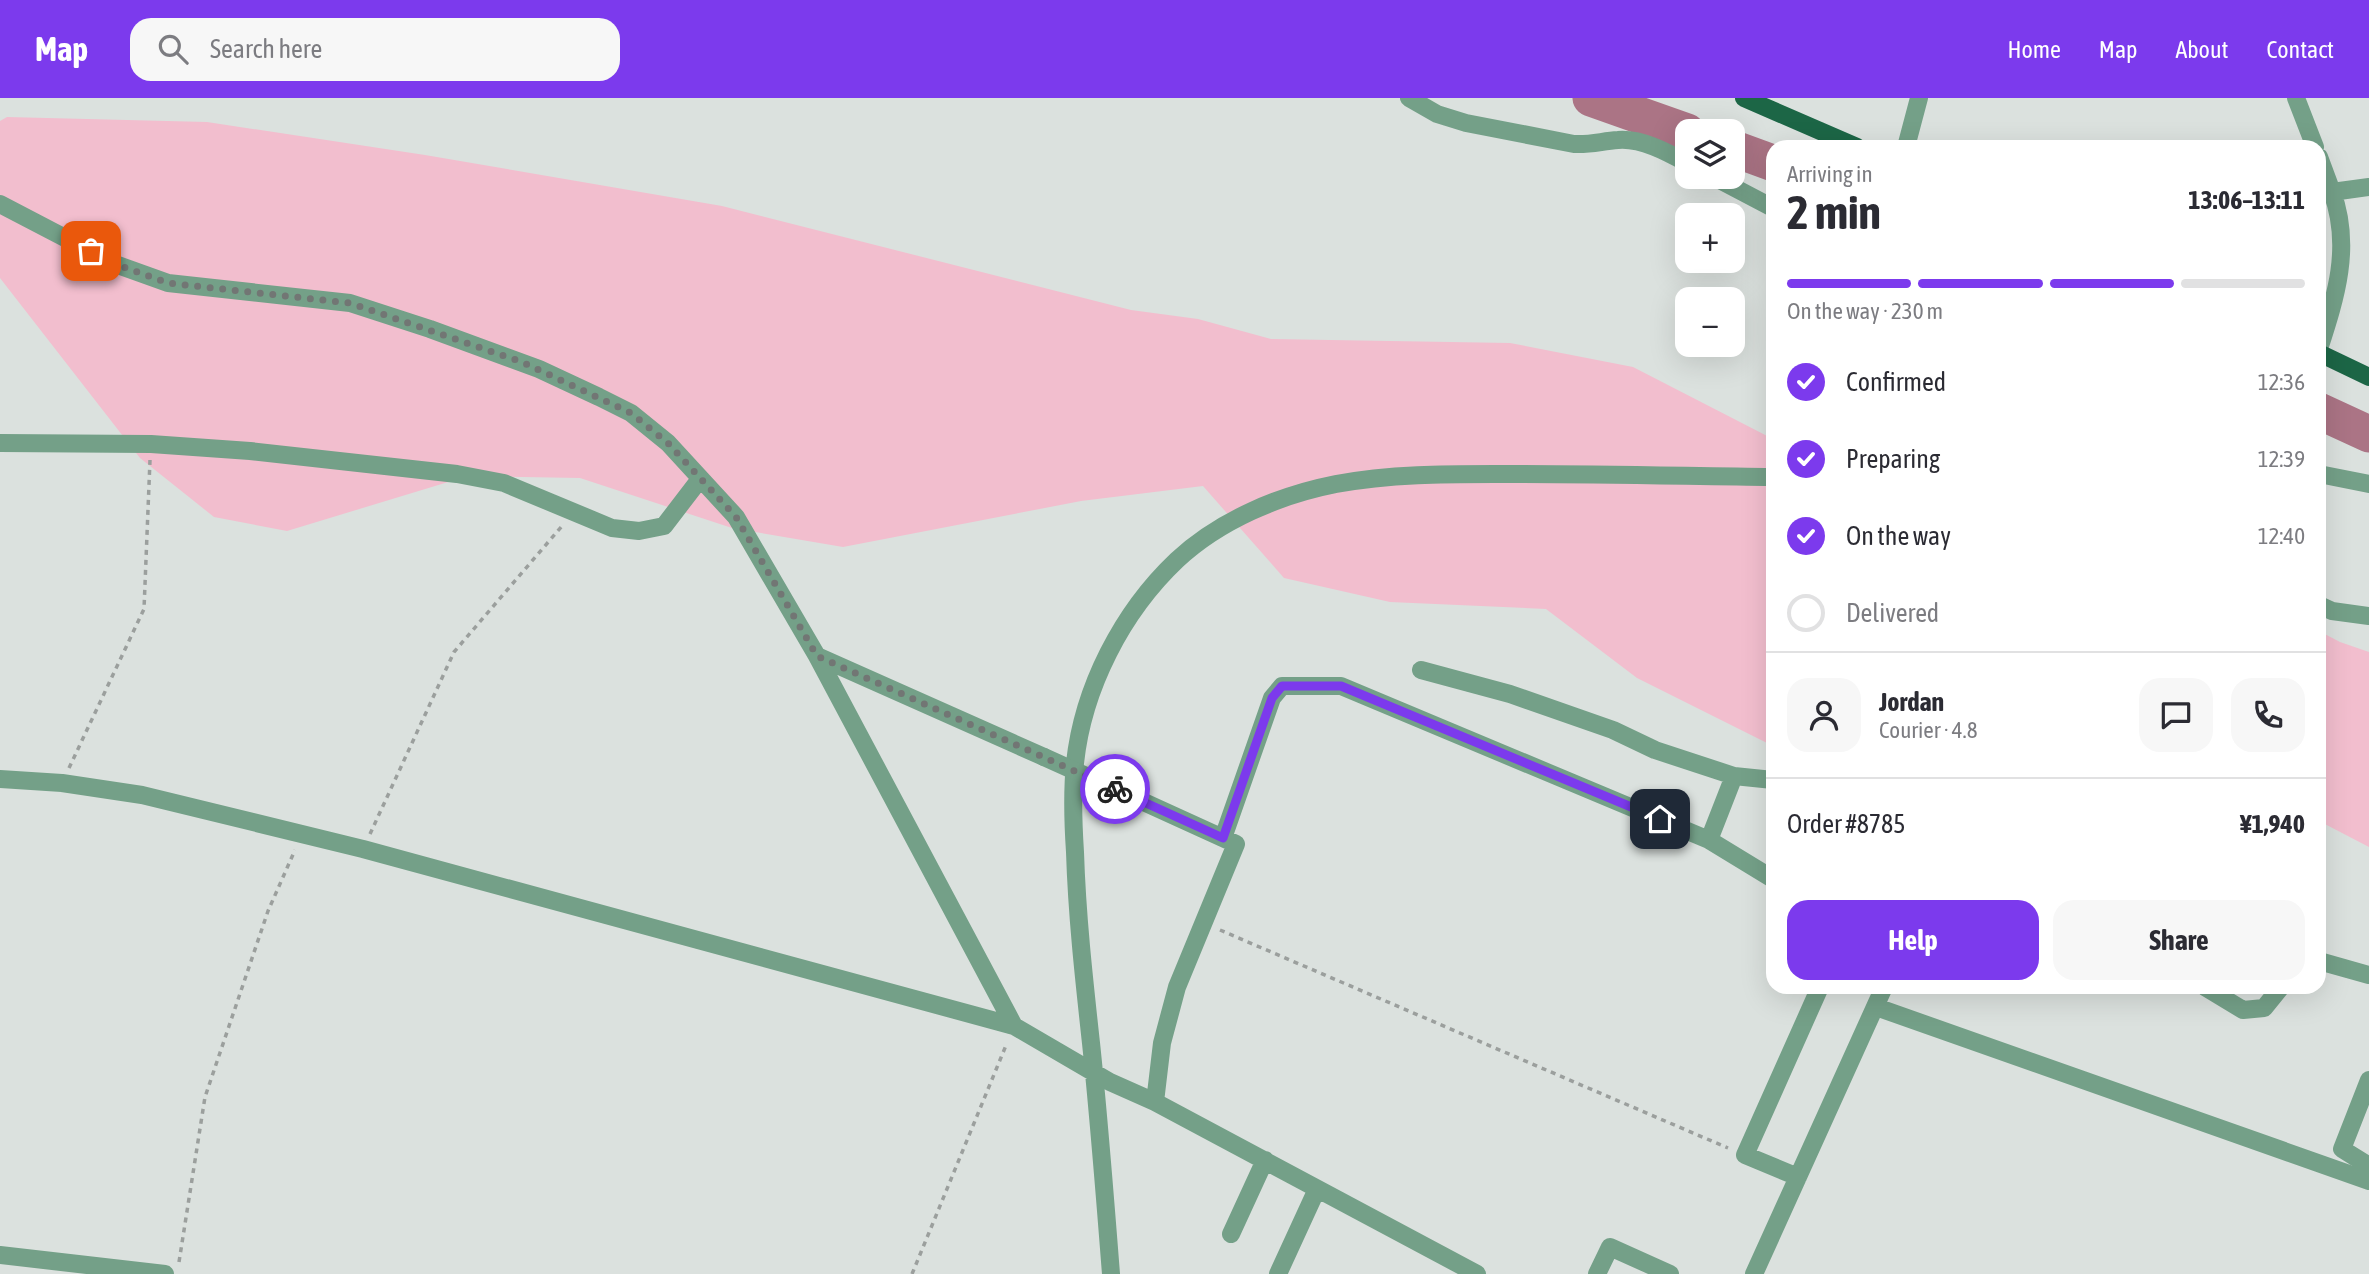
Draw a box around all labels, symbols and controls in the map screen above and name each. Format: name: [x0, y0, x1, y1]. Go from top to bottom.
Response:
search box: [130, 18, 620, 81]
text: Map: [35, 30, 88, 68]
icon: search: [154, 30, 192, 68]
text: Search here: [210, 34, 322, 64]
text: Home: [2007, 36, 2061, 63]
text: Map: [2099, 36, 2137, 63]
text: About: [2175, 36, 2228, 63]
text: Contact: [2266, 36, 2334, 63]
map controls: [1675, 119, 1745, 357]
button: layers: [1675, 119, 1745, 189]
text: Arriving in: [1787, 161, 1873, 187]
text: 13:06–13:11: [2188, 185, 2305, 215]
text: 2 min: [1787, 186, 1881, 239]
button: +: [1675, 203, 1745, 273]
pin: [61, 221, 121, 281]
icon: bag: [72, 232, 110, 270]
button: −: [1675, 287, 1745, 357]
text: On the way · 230 m: [1787, 298, 1943, 324]
icon: check: [1787, 363, 1825, 401]
text: Confirmed: [1846, 367, 1946, 397]
text: 12:36: [2258, 369, 2305, 395]
icon: check: [1787, 440, 1825, 478]
text: Preparing: [1846, 444, 1940, 474]
text: 12:39: [2258, 446, 2305, 472]
icon: check: [1787, 517, 1825, 555]
text: On the way: [1846, 521, 1951, 551]
text: 12:40: [2258, 523, 2305, 549]
text: Delivered: [1846, 598, 1939, 628]
button: person: [1787, 678, 1861, 752]
button: chat: [2139, 678, 2213, 752]
button: phone: [2231, 678, 2305, 752]
text: Jordan: [1879, 687, 1944, 717]
text: Courier · 4.8: [1879, 717, 1978, 743]
courier: [1080, 754, 1150, 824]
icon: bike: [1096, 770, 1134, 808]
pin: [1630, 789, 1690, 849]
icon: home: [1641, 800, 1679, 838]
text: Order #8785: [1787, 809, 1906, 839]
text: ¥1,940: [2240, 809, 2305, 839]
button: Help: [1787, 900, 2039, 980]
button: Share: [2053, 900, 2305, 980]

